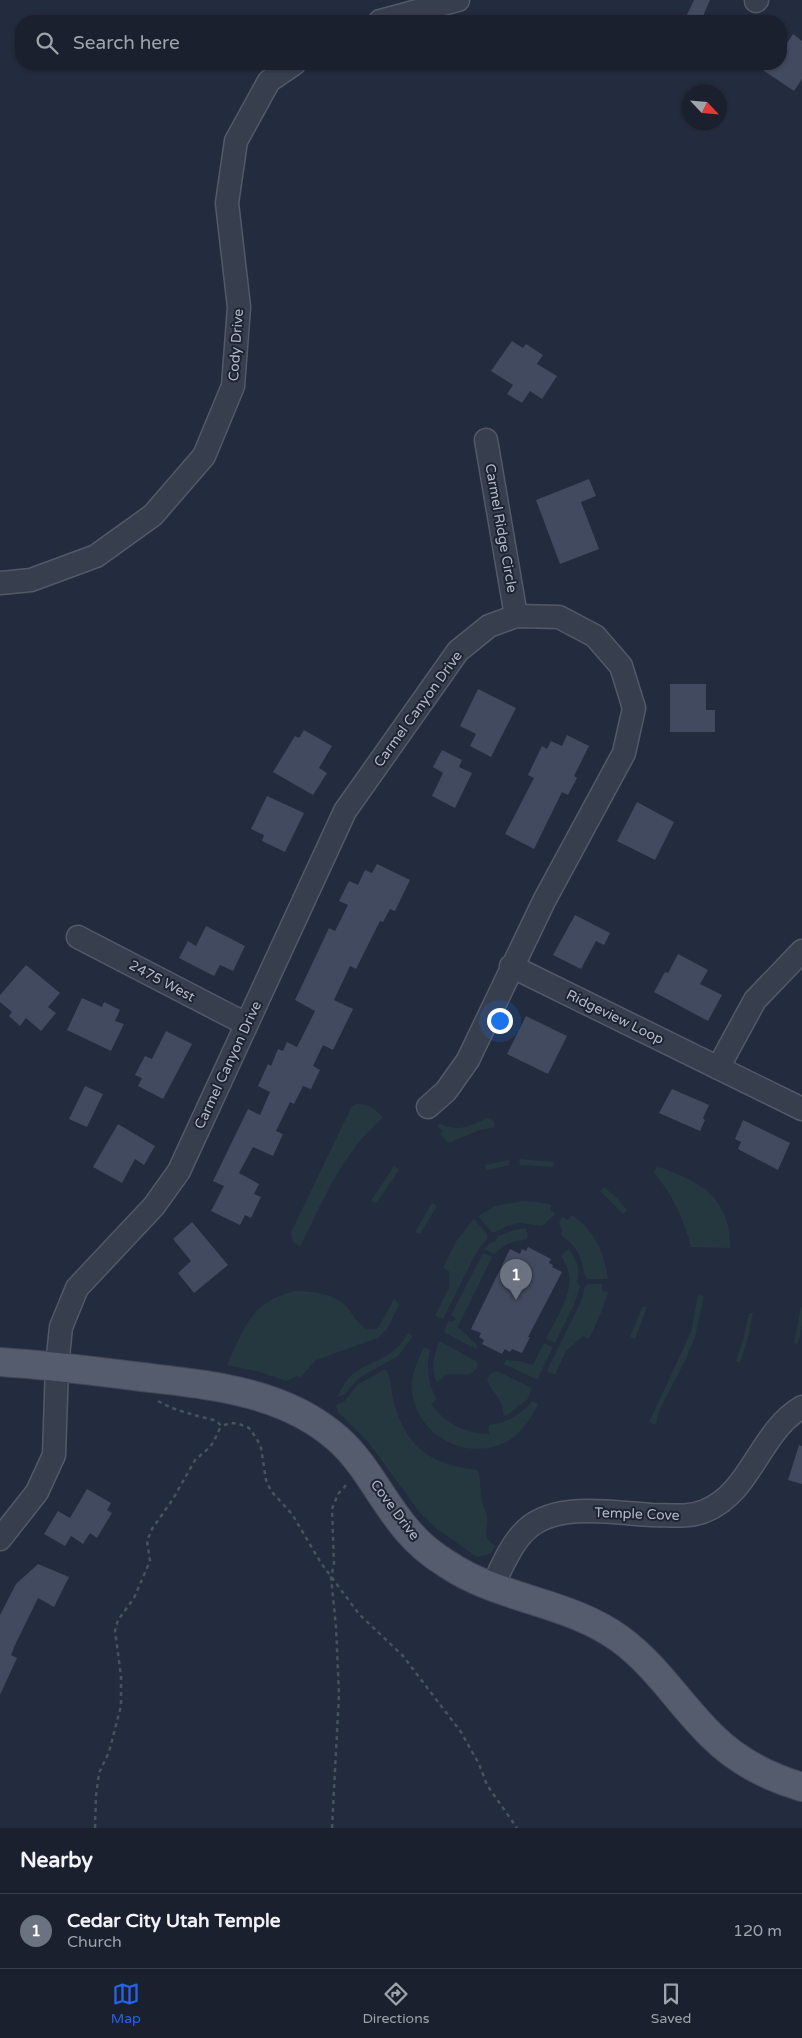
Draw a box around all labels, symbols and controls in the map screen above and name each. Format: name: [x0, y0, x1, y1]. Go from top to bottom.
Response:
search box: [15, 15, 787, 70]
icon: search: [33, 29, 61, 57]
text: Search here: [73, 32, 180, 54]
north arrow: [682, 85, 727, 130]
street label: Cody Drive: [225, 308, 247, 382]
street label: Carmel Ridge Circle: [481, 462, 521, 594]
street label: Carmel Canyon Drive: [370, 648, 466, 770]
street label: 2475 West: [126, 957, 198, 1006]
street label: Ridgeview Loop: [563, 986, 667, 1048]
street label: Carmel Canyon Drive: [191, 998, 265, 1132]
your location: [487, 1008, 513, 1034]
pin: 1: [500, 1259, 532, 1300]
street label: Cove Drive: [367, 1476, 423, 1544]
street label: Temple Cove: [594, 1504, 680, 1524]
text: Nearby: [20, 1848, 93, 1873]
text: Cedar City Utah Temple: [67, 1910, 280, 1932]
text: 1: [31, 1921, 41, 1941]
text: 120 m: [733, 1921, 782, 1941]
text: Church: [67, 1932, 122, 1952]
tab: Map: [111, 1980, 141, 2027]
tab: Directions: [362, 1980, 429, 2027]
tab: Saved: [651, 1980, 691, 2027]

